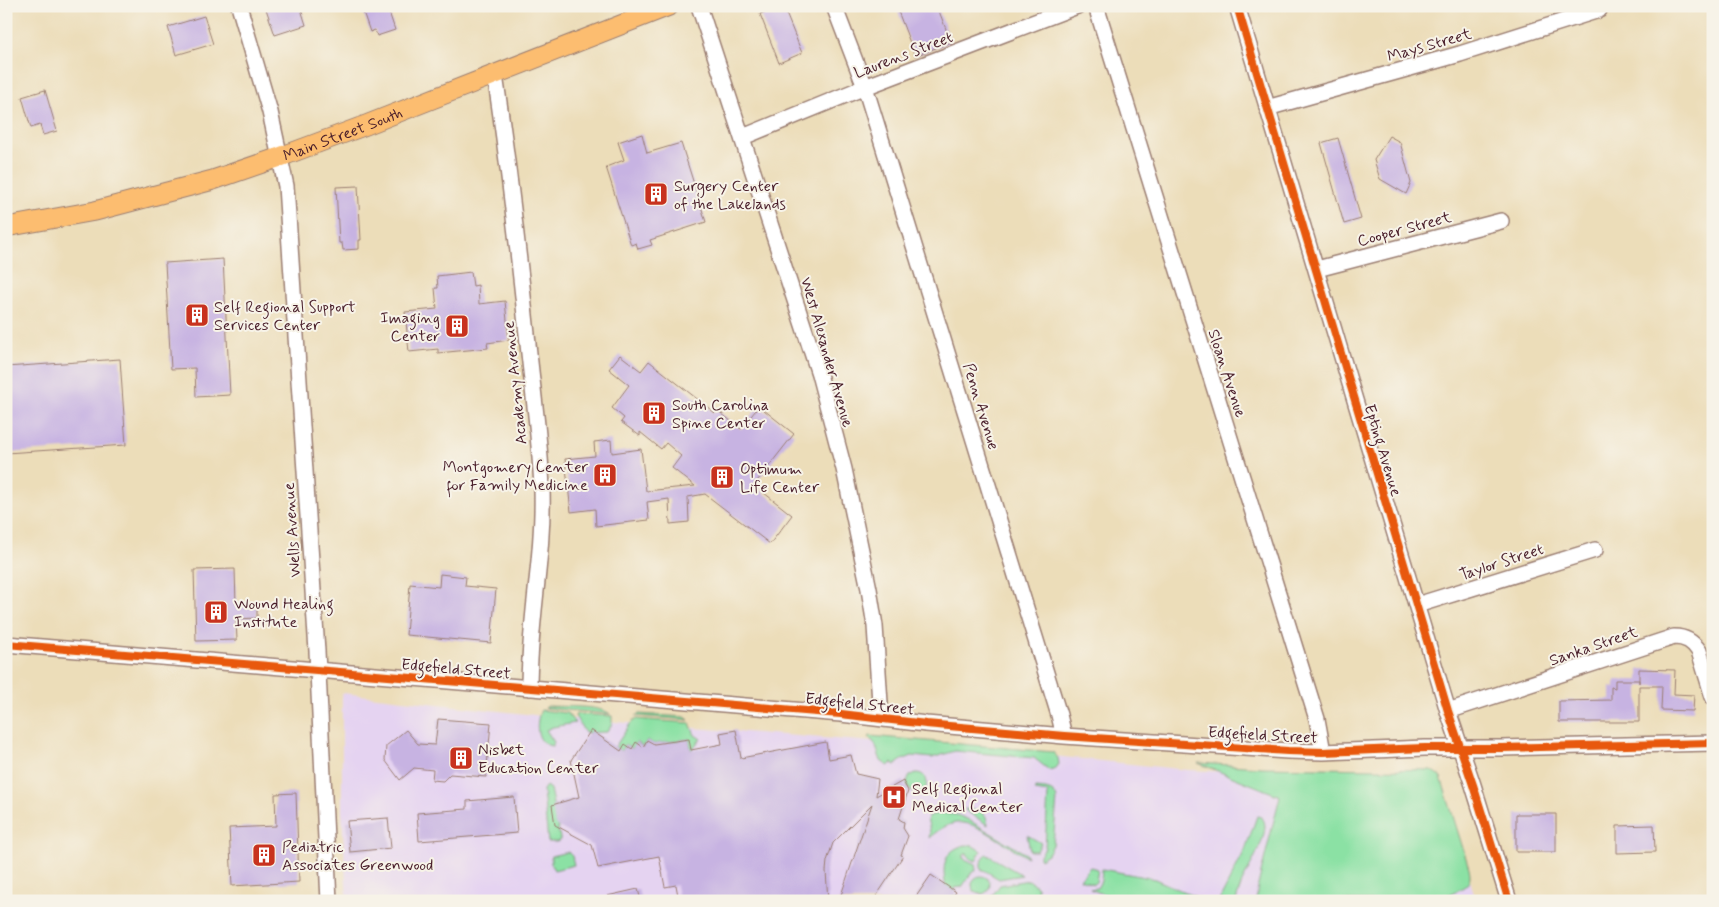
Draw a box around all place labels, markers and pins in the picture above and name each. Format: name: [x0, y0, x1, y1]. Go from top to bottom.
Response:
place label: Surgery Center of the Lakelands: [674, 176, 786, 215]
building icon: Surgery Center of the Lakelands: [643, 181, 669, 207]
place label: Self Regional Support Services Center: [214, 297, 356, 336]
building icon: Self Regional Support Services Center: [184, 302, 210, 328]
place label: Imaging Center: [380, 308, 440, 347]
building icon: Imaging Center: [444, 313, 470, 339]
place label: South Carolina Spine Center: [672, 395, 769, 434]
building icon: South Carolina Spine Center: [641, 400, 667, 426]
place label: Montgomery Center for Family Medicine: [443, 457, 588, 498]
place label: Optimum Life Center: [740, 459, 820, 498]
building icon: Montgomery Center for Family Medicine: [592, 462, 618, 488]
building icon: Optimum Life Center: [709, 464, 735, 490]
place label: Wound Healing Institute: [234, 594, 334, 633]
building icon: Wound Healing Institute: [203, 599, 229, 625]
place label: Nisbet Education Center: [478, 740, 599, 779]
building icon: Nisbet Education Center: [448, 745, 474, 771]
place label: Self Regional Medical Center: [912, 779, 1023, 818]
hospital icon: Self Regional Medical Center: [881, 784, 907, 810]
place label: Pediatric Associates Greenwood: [282, 837, 433, 876]
building icon: Pediatric Associates Greenwood: [251, 842, 277, 868]

